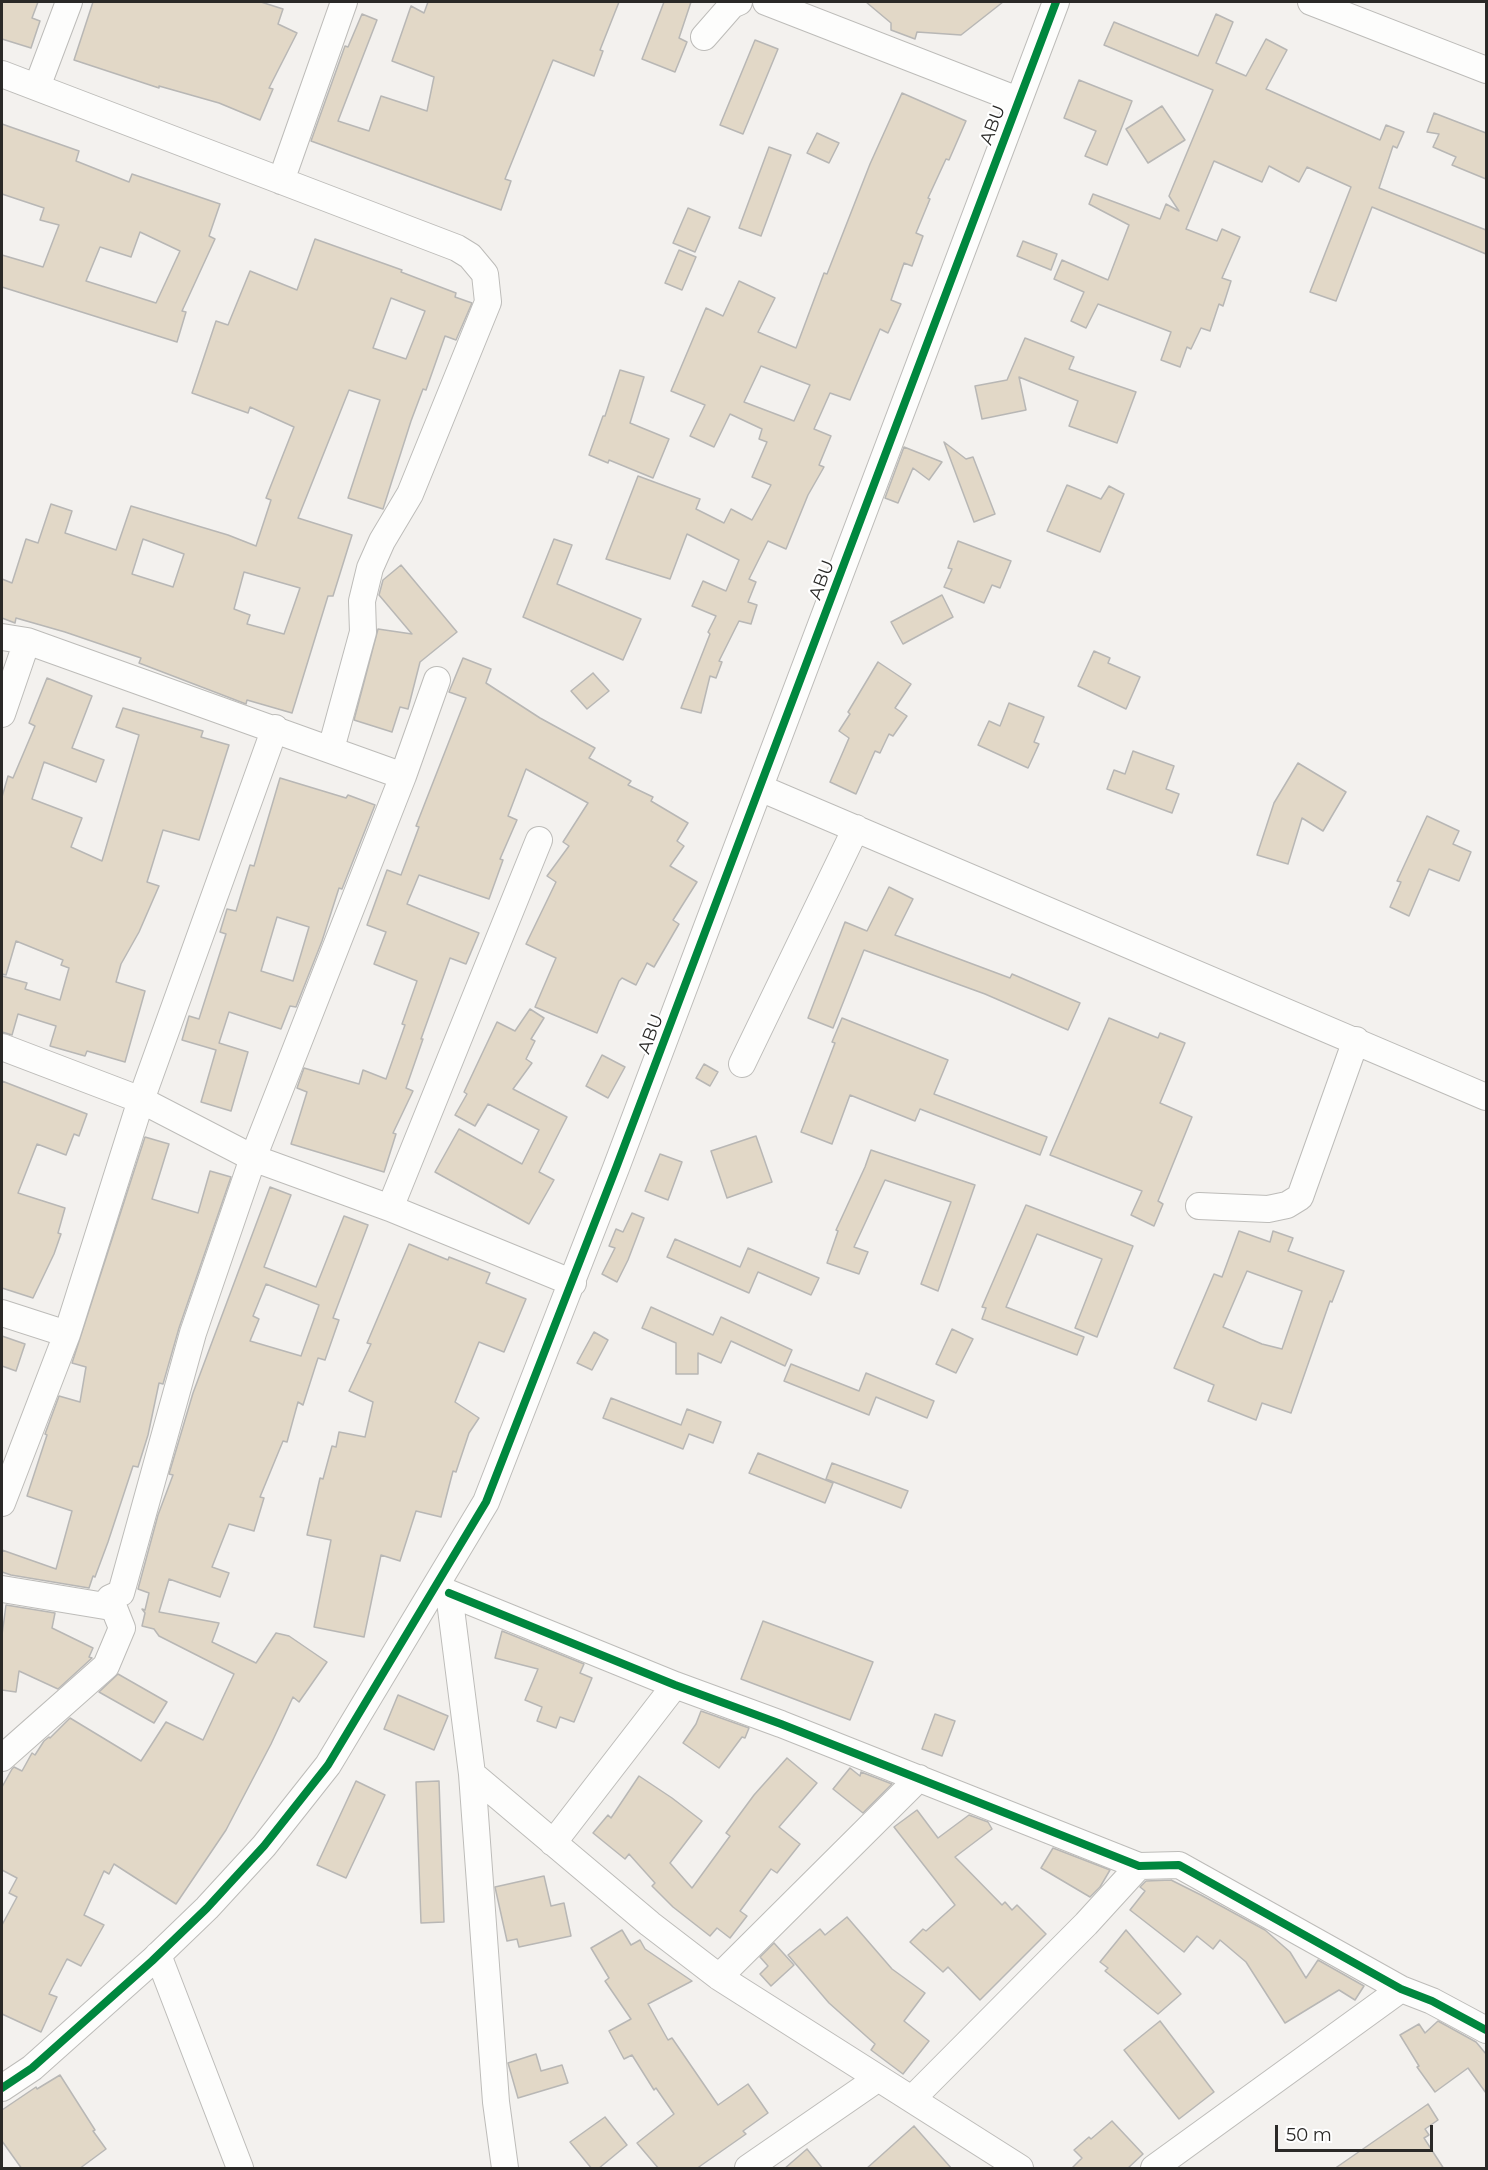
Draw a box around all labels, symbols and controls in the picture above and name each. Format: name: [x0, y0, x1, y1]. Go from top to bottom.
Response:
street label: ABU: [976, 102, 1010, 148]
street label: ABU: [805, 557, 839, 603]
street label: ABU: [634, 1011, 668, 1057]
scale bar: [1278, 2113, 1436, 2151]
text: 50 m: [1286, 2124, 1332, 2146]

